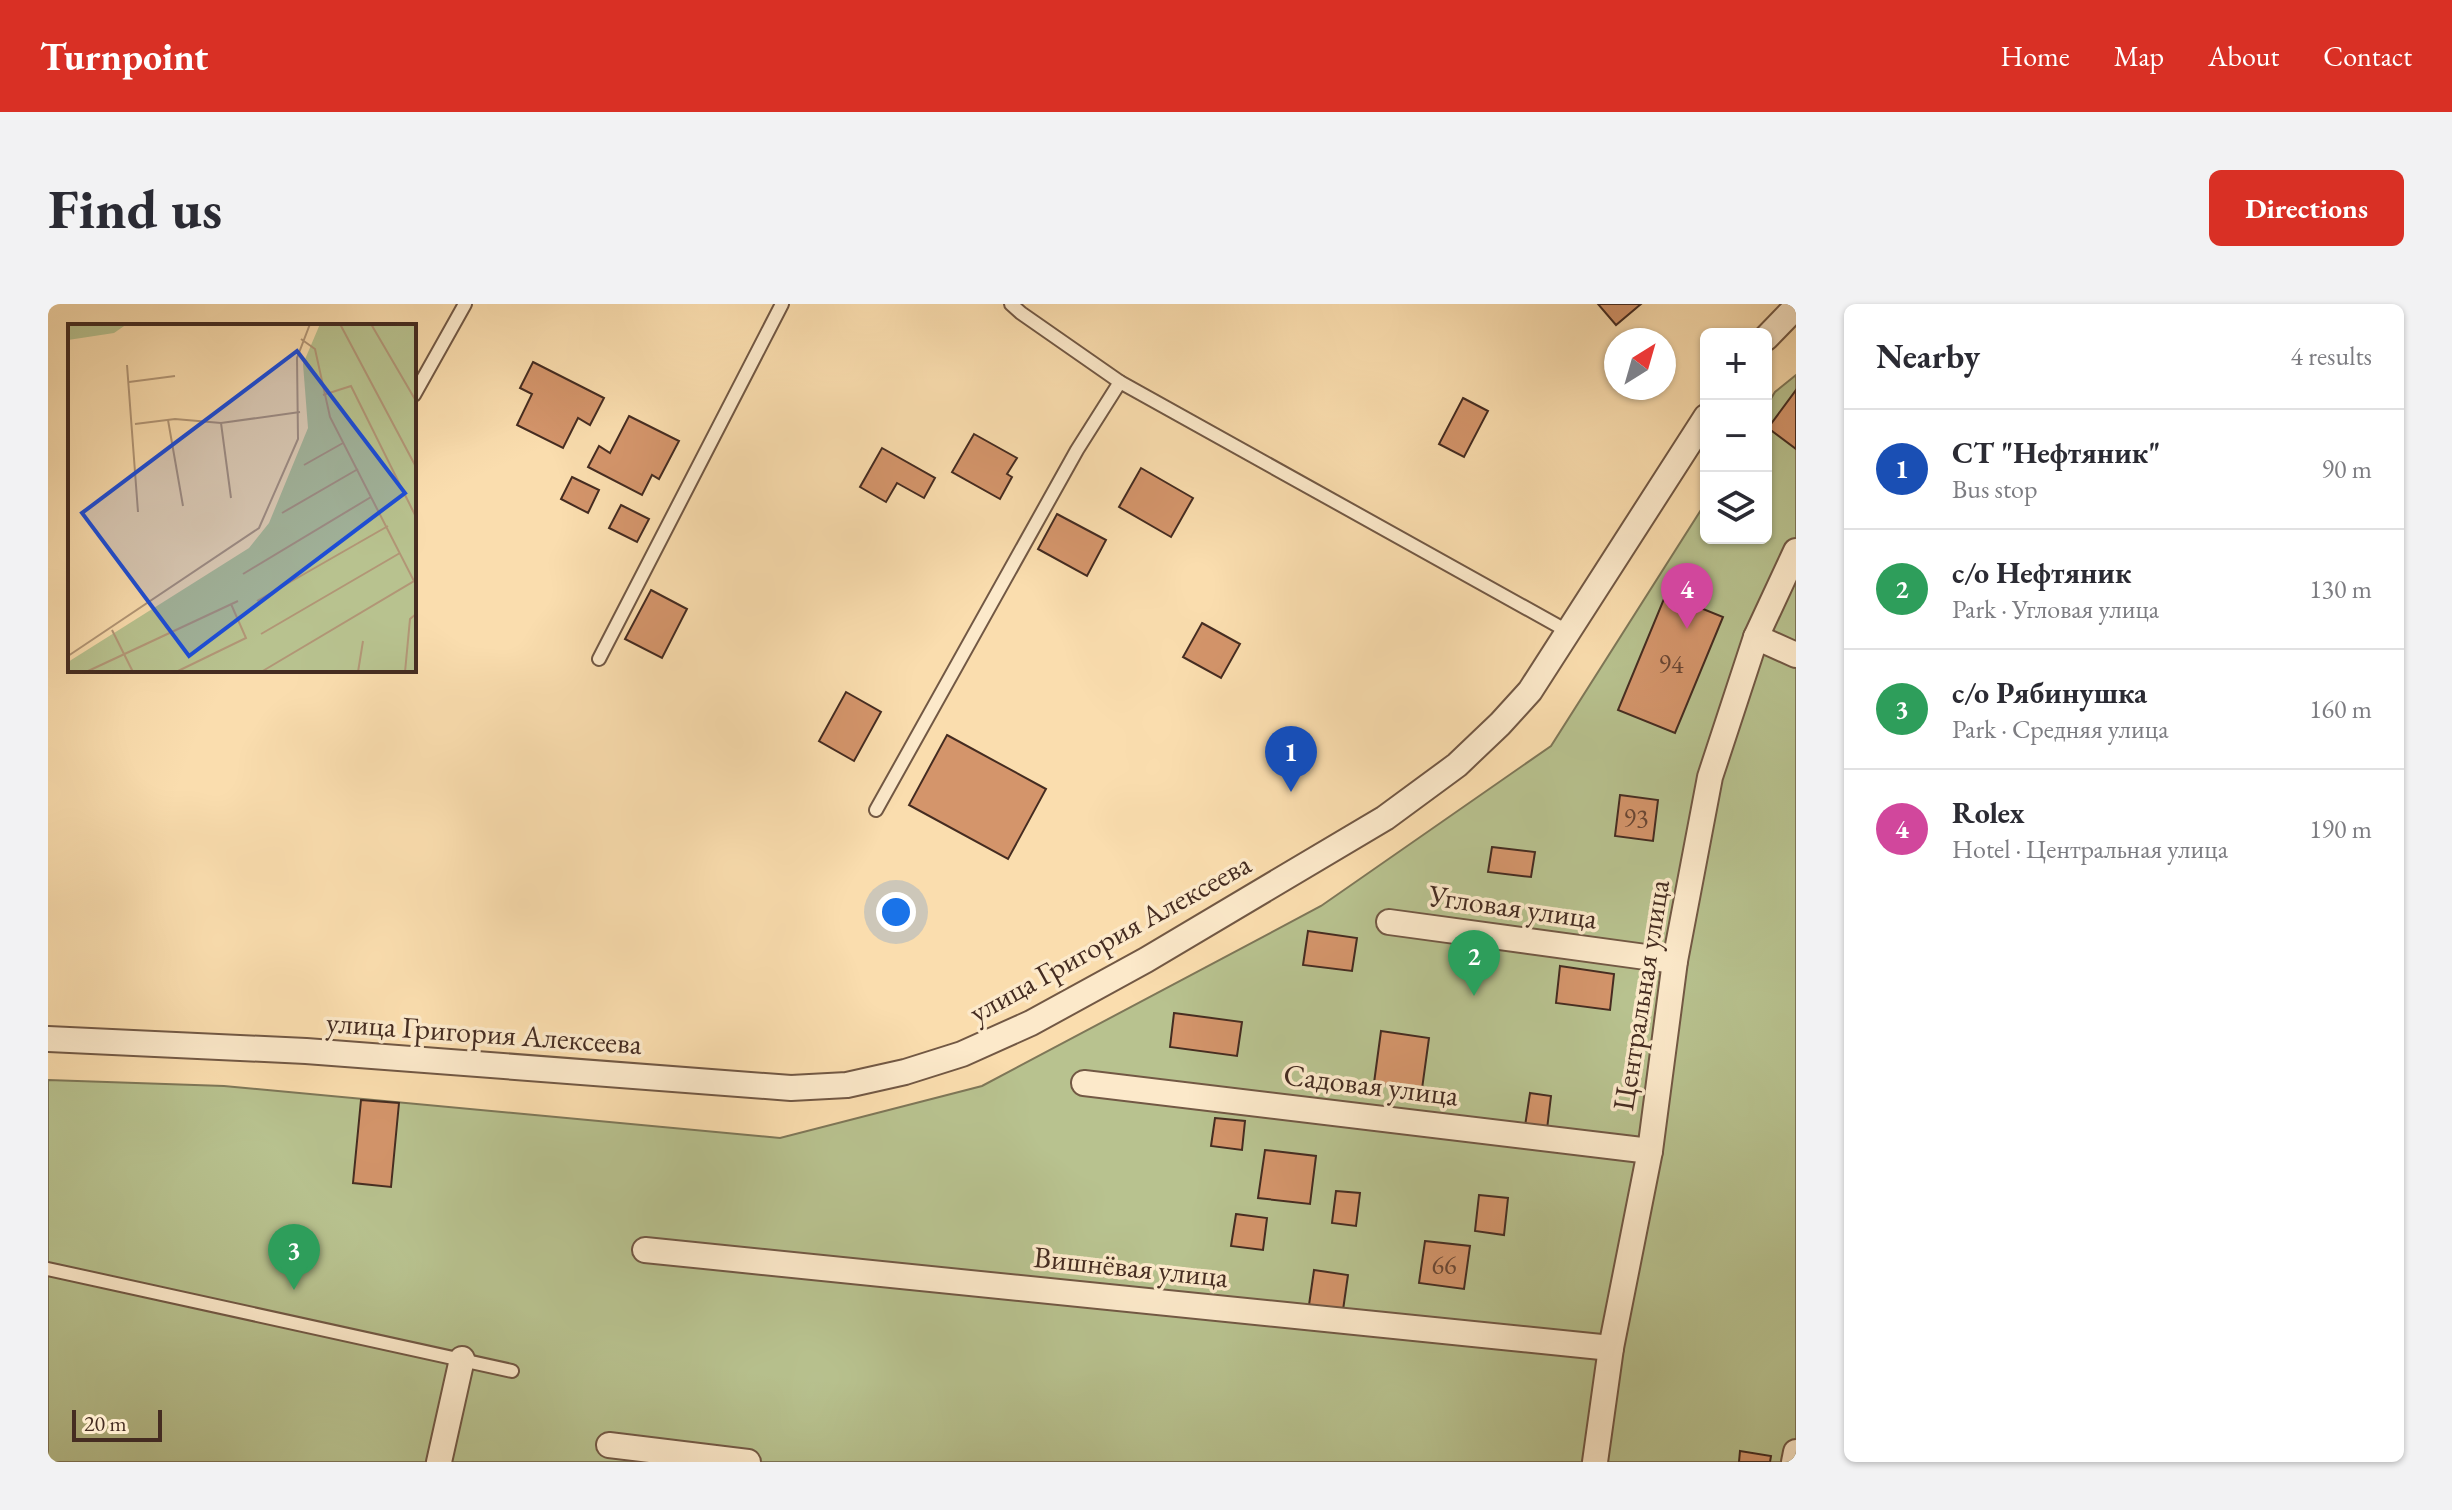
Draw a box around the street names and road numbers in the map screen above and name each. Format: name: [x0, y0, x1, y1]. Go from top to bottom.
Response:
street label: улица Григория Алексеева: [962, 844, 1258, 1031]
street label: Угловая улица: [1425, 875, 1600, 938]
street label: Центральная улица: [1603, 877, 1678, 1113]
street label: улица Григория Алексеева: [325, 1002, 643, 1063]
street label: Садовая улица: [1281, 1054, 1461, 1115]
street label: Вишнёвая улица: [1032, 1237, 1230, 1296]

